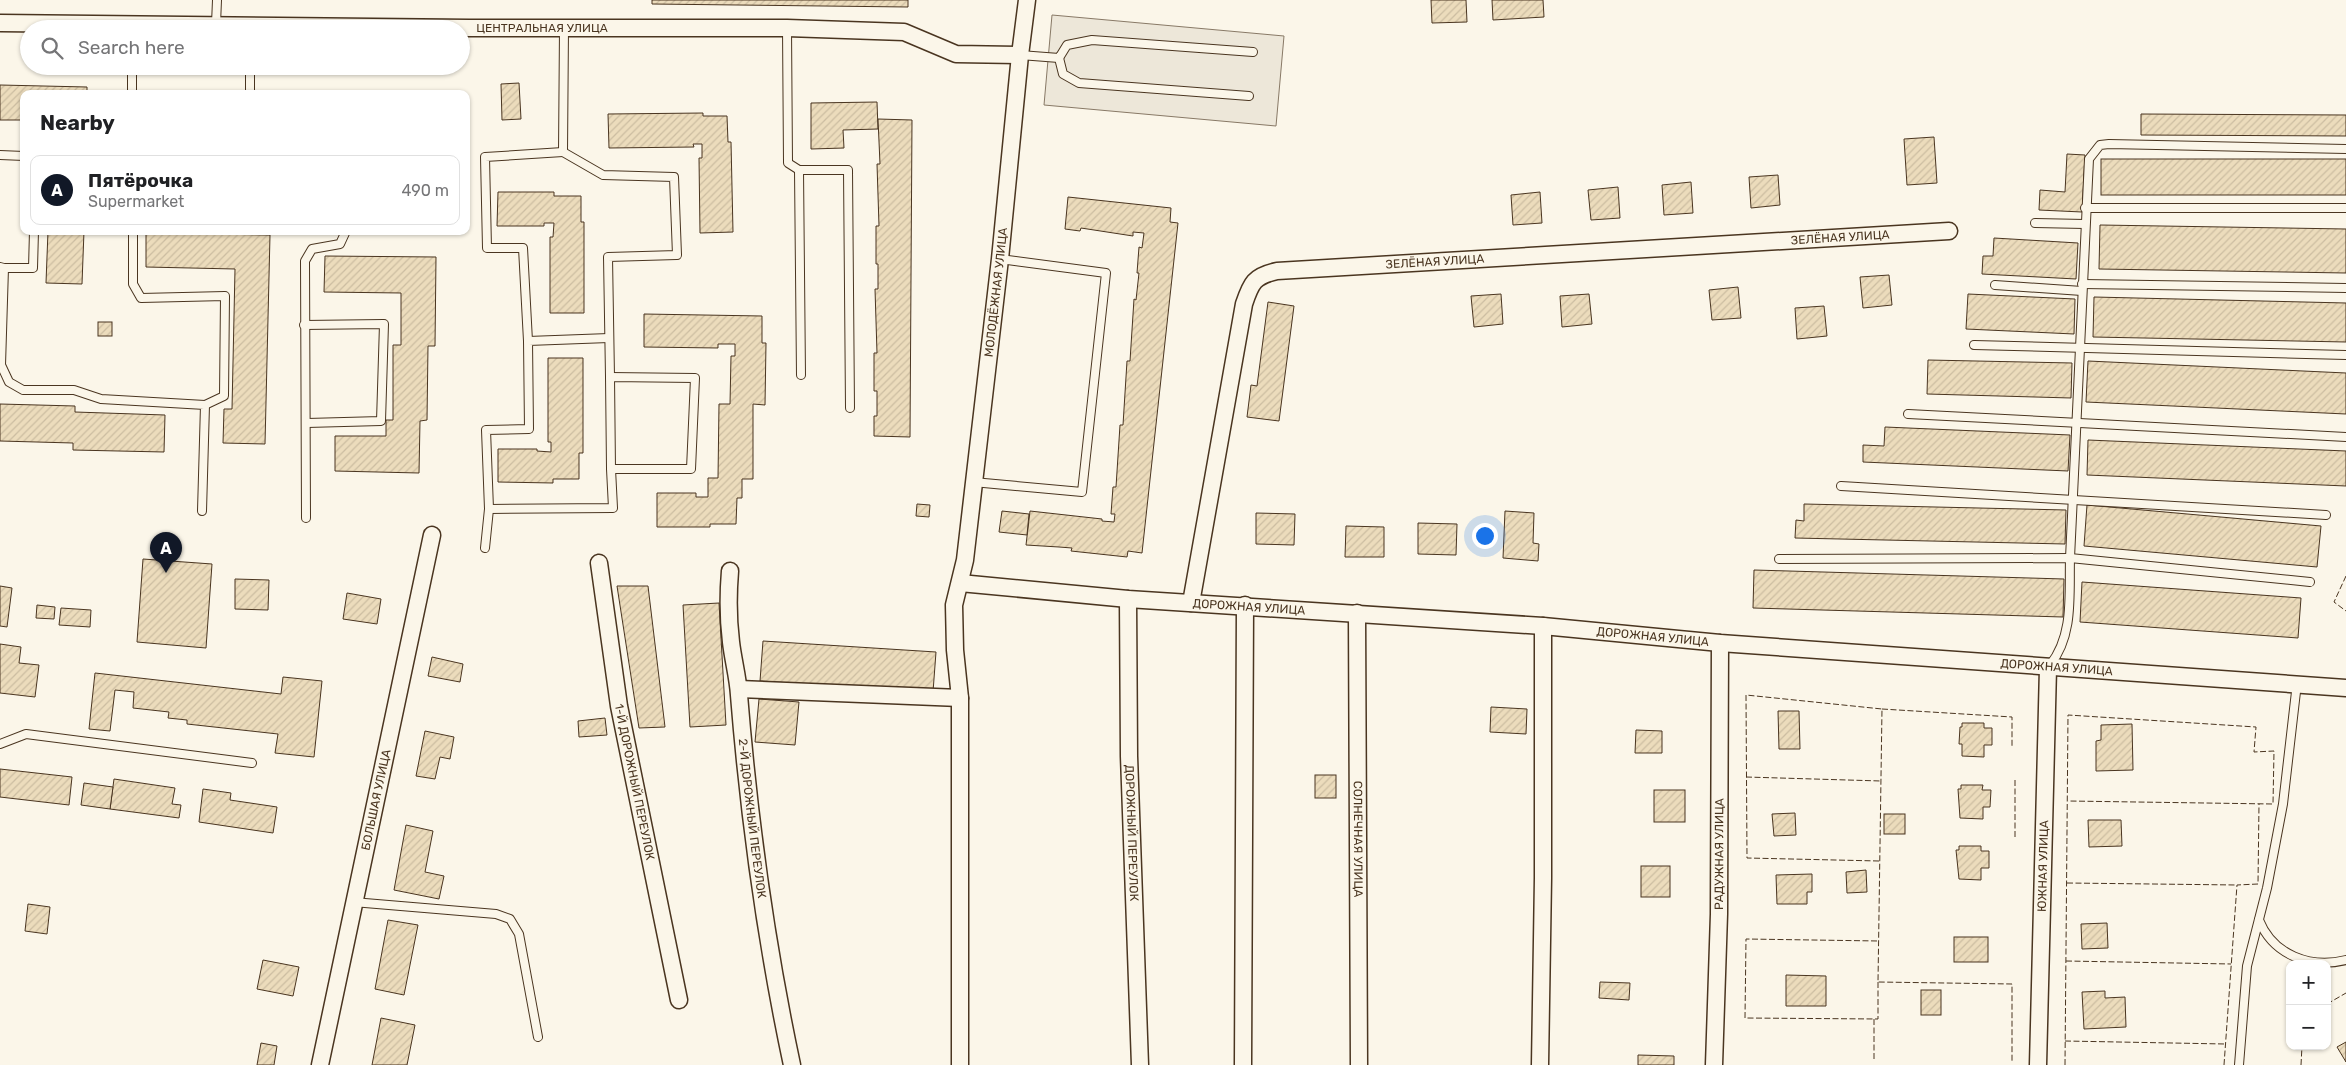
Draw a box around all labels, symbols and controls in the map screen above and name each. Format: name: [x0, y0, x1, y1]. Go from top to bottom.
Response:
search box: [20, 20, 470, 75]
street label: ЦЕНТРАЛЬНАЯ УЛИЦА: [476, 21, 608, 35]
icon: search: [38, 34, 66, 62]
text: Search here: [78, 36, 185, 59]
text: Nearby: [40, 110, 115, 135]
text: Пятёрочка: [88, 169, 193, 192]
text: A: [51, 181, 63, 200]
text: 490 m: [401, 181, 449, 200]
text: Supermarket: [88, 192, 184, 211]
street label: МОЛОДЁЖНАЯ УЛИЦА: [982, 227, 1010, 358]
street label: ЗЕЛЁНАЯ УЛИЦА: [1790, 228, 1890, 247]
street label: ЗЕЛЁНАЯ УЛИЦА: [1385, 252, 1485, 272]
your location: [1472, 523, 1498, 549]
pin: A: [150, 532, 182, 573]
street label: ДОРОЖНАЯ УЛИЦА: [1192, 596, 1306, 618]
street label: ДОРОЖНАЯ УЛИЦА: [1596, 624, 1710, 649]
street label: ДОРОЖНАЯ УЛИЦА: [2000, 656, 2113, 678]
street label: 1-Й ДОРОЖНЫЙ ПЕРЕУЛОК: [612, 703, 657, 862]
street label: 2-Й ДОРОЖНЫЙ ПЕРЕУЛОК: [736, 738, 769, 900]
street label: БОЛЬШАЯ УЛИЦА: [359, 748, 394, 852]
street label: ДОРОЖНЫЙ ПЕРЕУЛОК: [1122, 764, 1141, 902]
street label: СОЛНЕЧНАЯ УЛИЦА: [1351, 781, 1365, 897]
street label: РАДУЖНАЯ УЛИЦА: [1712, 798, 1726, 910]
street label: ЮЖНАЯ УЛИЦА: [2035, 820, 2051, 912]
map controls: [2286, 960, 2331, 1050]
button: +: [2286, 960, 2331, 1005]
button: −: [2286, 1005, 2331, 1050]

